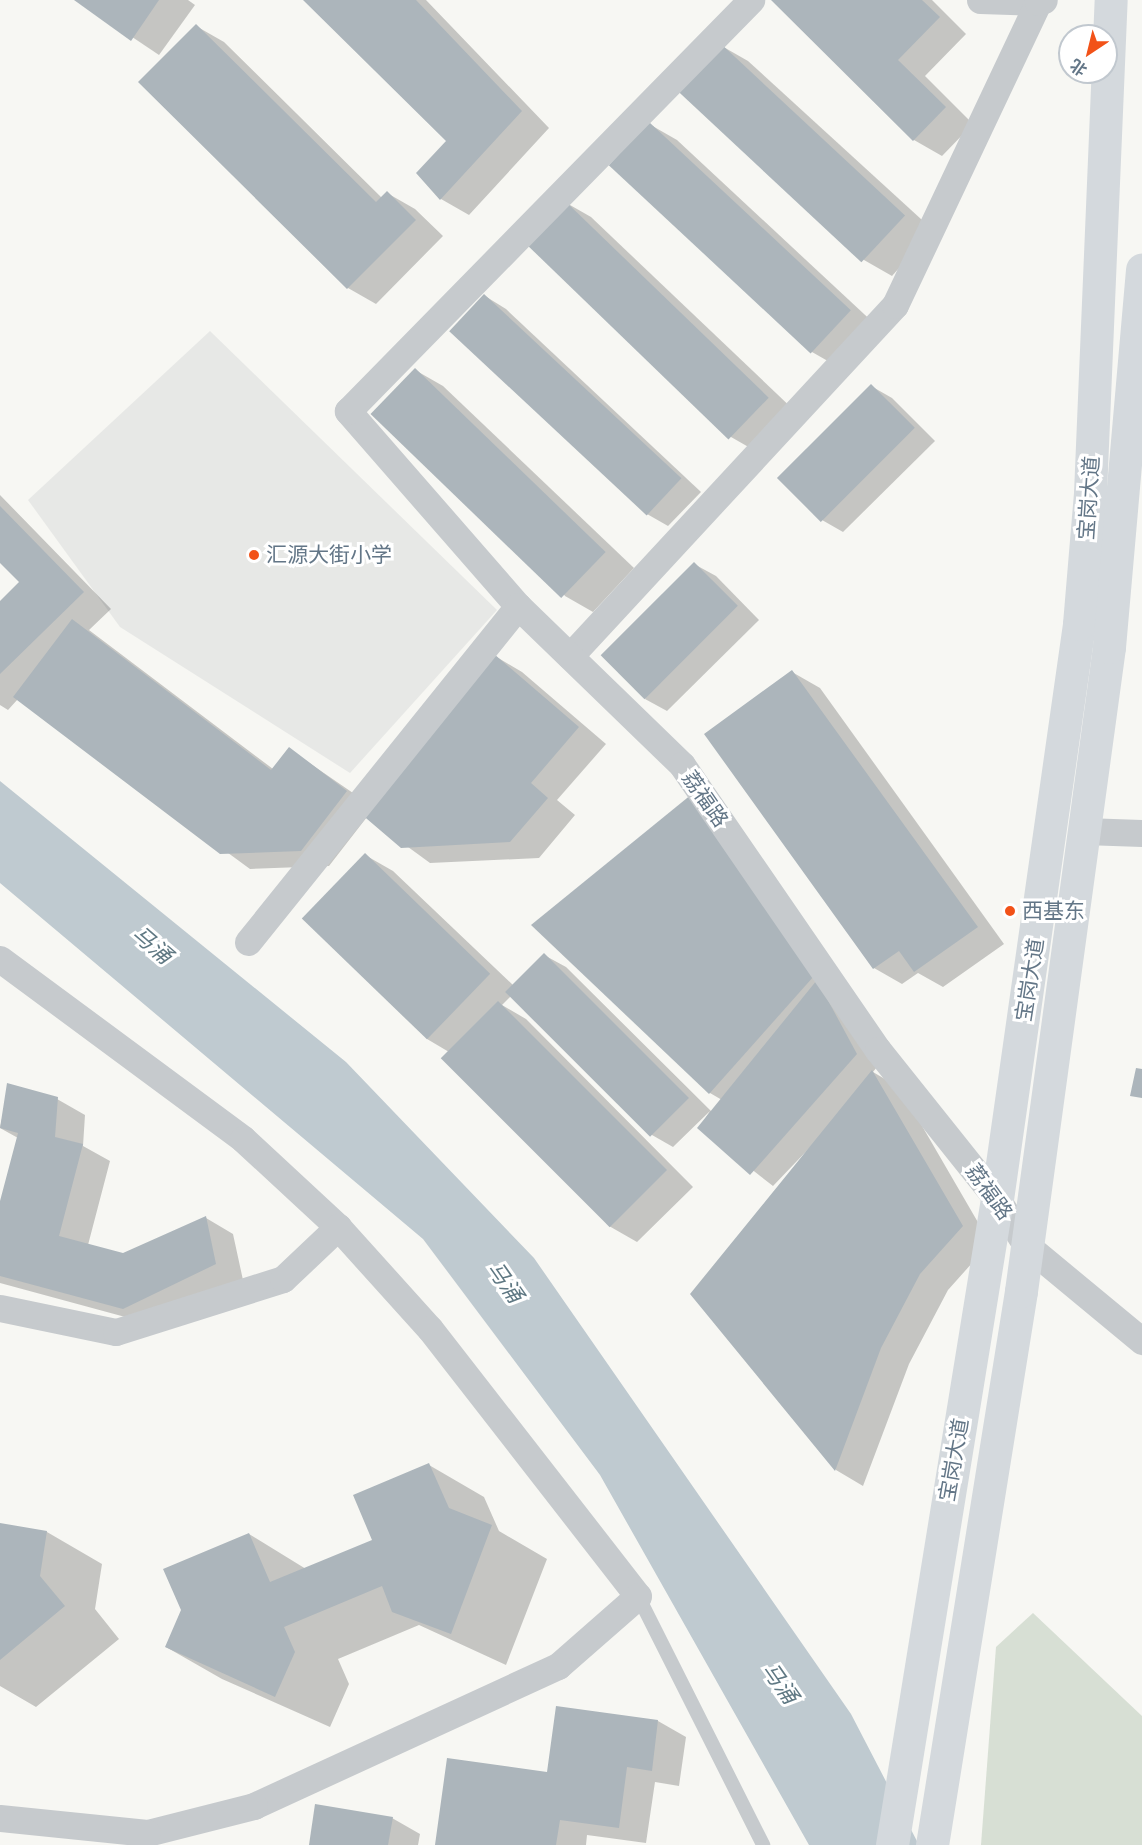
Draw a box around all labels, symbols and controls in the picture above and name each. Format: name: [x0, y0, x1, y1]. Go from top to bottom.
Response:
north arrow: [1058, 24, 1118, 84]
text: 北: [1067, 55, 1091, 80]
street label: 宝岗大道: [1074, 455, 1104, 541]
place label: 汇源大街小学: [266, 542, 392, 568]
marker: 汇源大街小学: [247, 548, 261, 562]
street label: 荔福路: [677, 766, 733, 832]
place label: 西基东: [1022, 898, 1085, 924]
marker: 西基东: [1003, 904, 1017, 918]
water label: 马涌: [127, 921, 177, 969]
street label: 宝岗大道: [1011, 937, 1049, 1023]
street label: 荔福路: [960, 1159, 1018, 1225]
water label: 马涌: [482, 1256, 528, 1308]
street label: 宝岗大道: [934, 1416, 974, 1504]
water label: 马涌: [757, 1657, 803, 1709]

